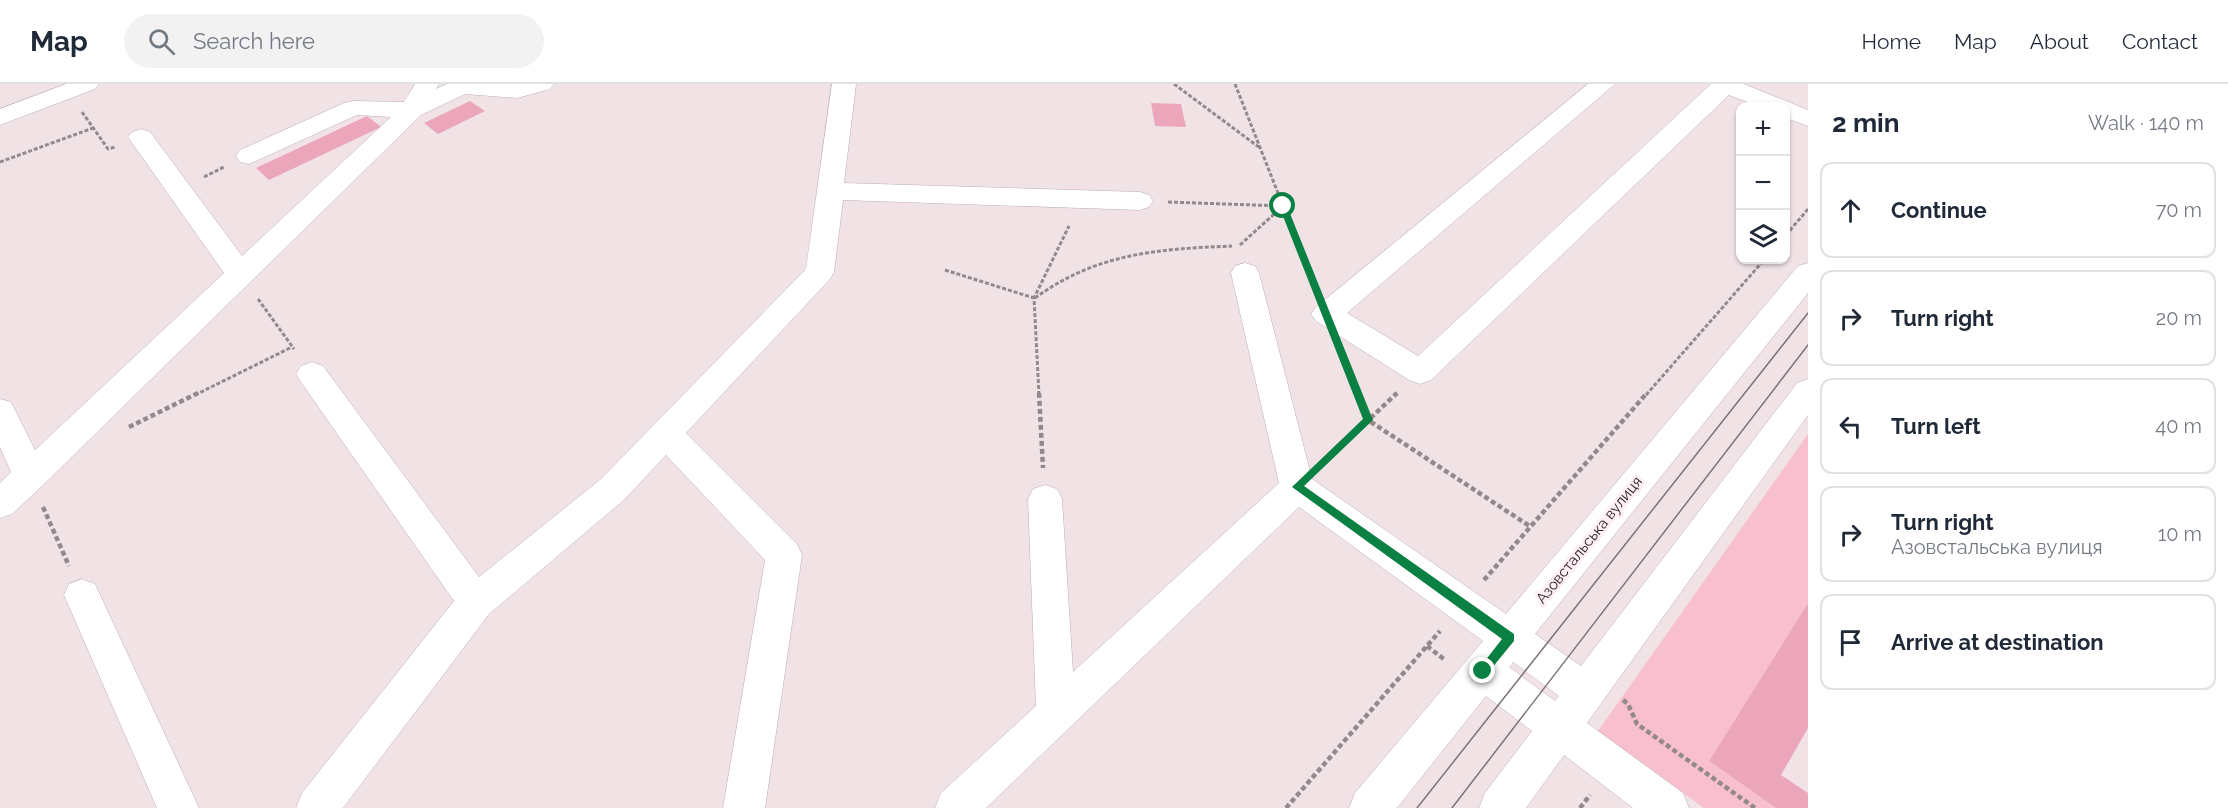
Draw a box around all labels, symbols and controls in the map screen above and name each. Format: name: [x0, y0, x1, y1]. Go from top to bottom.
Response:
search box: [124, 14, 544, 68]
text: Map: [30, 25, 88, 58]
icon: search: [145, 25, 178, 58]
text: Search here: [193, 28, 315, 54]
text: Home: [1862, 29, 1921, 54]
text: Map: [1954, 29, 1997, 54]
text: About: [2030, 29, 2089, 54]
text: Contact: [2122, 29, 2198, 54]
map controls: [1736, 102, 1790, 264]
button: +: [1736, 102, 1790, 156]
text: 2 min: [1832, 108, 1899, 138]
text: Walk · 140 m: [2088, 111, 2204, 135]
button: −: [1736, 156, 1790, 210]
route start: [1269, 192, 1295, 218]
icon: ahead: [1834, 194, 1867, 227]
text: Continue: [1891, 197, 1987, 223]
text: 70 m: [2156, 198, 2202, 222]
button: layers: [1736, 210, 1790, 264]
icon: right: [1834, 302, 1867, 335]
text: Turn right: [1891, 305, 1994, 331]
text: 20 m: [2156, 306, 2202, 330]
icon: left: [1834, 410, 1867, 443]
text: Turn left: [1891, 413, 1981, 439]
text: 40 m: [2155, 414, 2202, 438]
street label: Азовстальська вулиця: [1532, 473, 1646, 607]
text: Turn right: [1891, 509, 1994, 535]
icon: right: [1834, 518, 1867, 551]
text: 10 m: [2158, 522, 2202, 546]
text: Азовстальська вулиця: [1891, 535, 2103, 559]
icon: arrive: [1834, 626, 1867, 659]
text: Arrive at destination: [1891, 629, 2104, 655]
route end: [1469, 657, 1495, 683]

